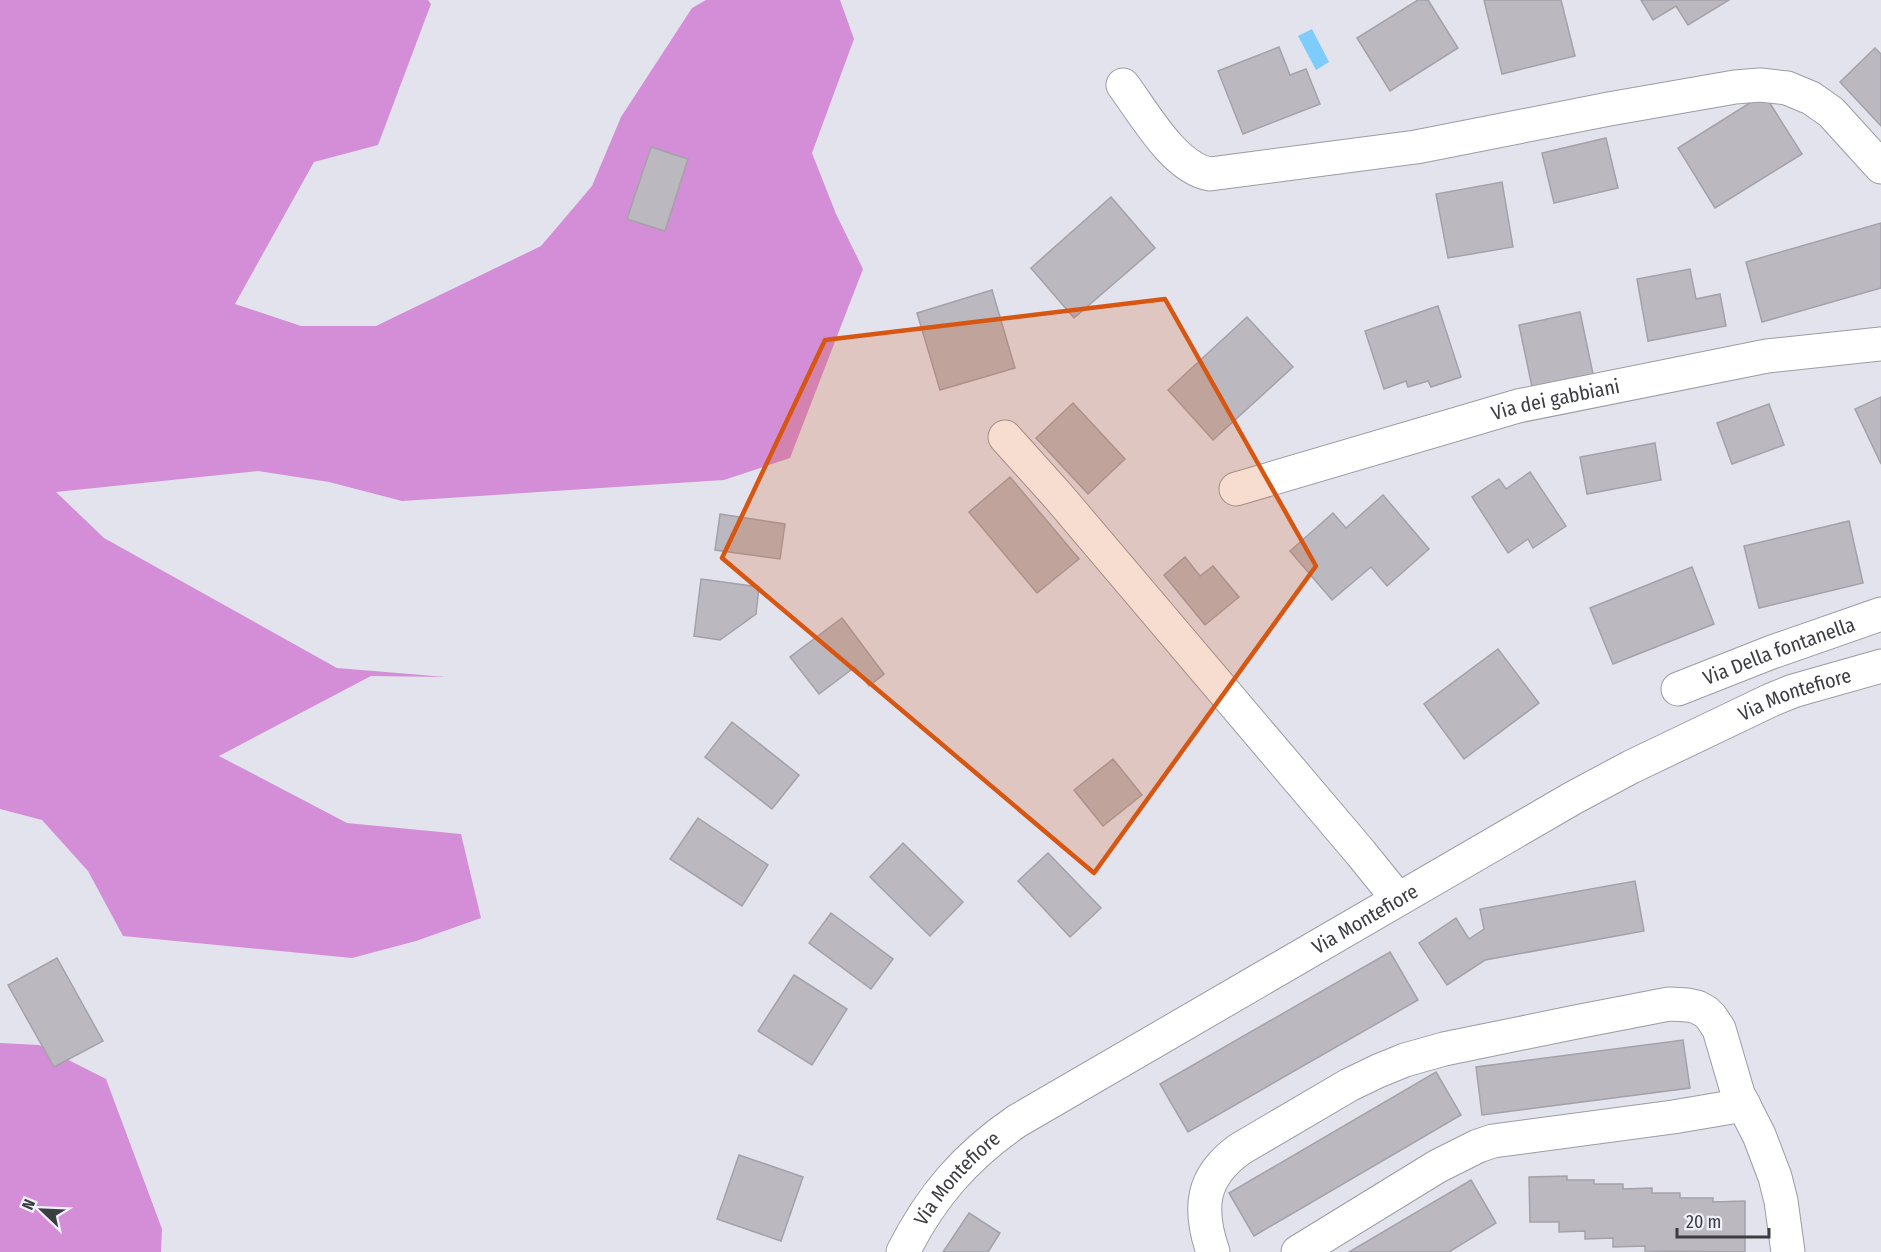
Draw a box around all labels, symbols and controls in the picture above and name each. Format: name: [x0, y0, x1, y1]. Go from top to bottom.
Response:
street label: Via dei gabbiani: [1488, 374, 1622, 425]
street label: Via Della fontanella: [1700, 612, 1858, 690]
street label: Via Montefiore: [1734, 663, 1854, 726]
street label: Via Montefiore: [1308, 879, 1422, 959]
street label: Via Montefiore: [909, 1126, 1005, 1230]
north arrow: [12, 1180, 72, 1240]
text: N: [18, 1196, 39, 1212]
scale bar: [1677, 1201, 1768, 1239]
text: 20 m: [1686, 1211, 1721, 1233]

